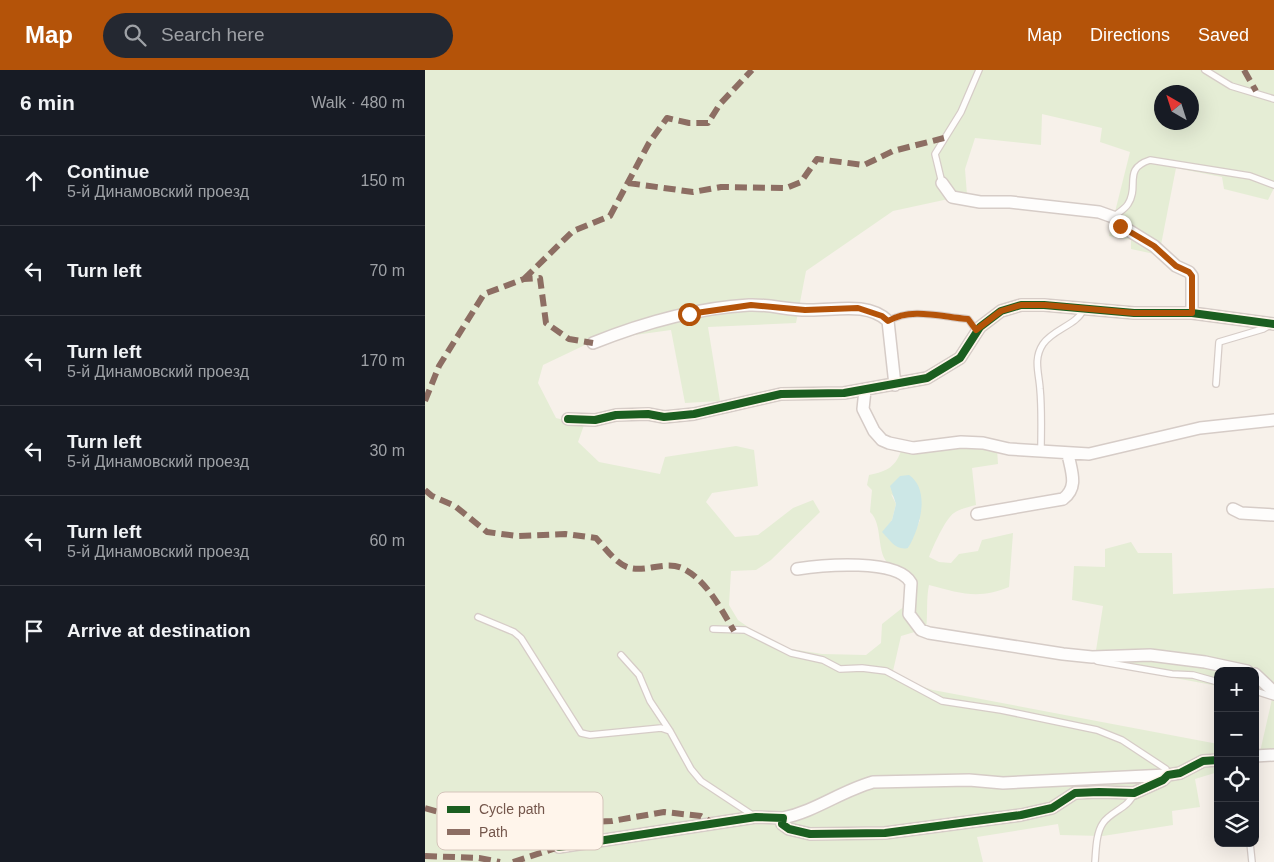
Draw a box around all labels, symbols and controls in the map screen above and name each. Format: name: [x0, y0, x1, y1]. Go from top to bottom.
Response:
search box: [103, 13, 453, 58]
text: Map: [25, 21, 73, 48]
icon: search: [121, 21, 149, 49]
text: Search here: [161, 24, 265, 45]
text: Map: [1027, 25, 1062, 45]
text: Directions: [1090, 25, 1170, 45]
text: Saved: [1198, 25, 1249, 45]
north arrow: [1154, 85, 1199, 130]
text: 6 min: [20, 91, 75, 114]
text: Walk · 480 m: [311, 94, 405, 111]
text: Continue: [67, 161, 149, 182]
icon: ahead: [20, 167, 48, 195]
text: 150 m: [361, 172, 405, 189]
text: 5-й Динамовский проезд: [67, 183, 249, 200]
route end: [1109, 215, 1132, 238]
icon: left: [20, 257, 48, 285]
text: Turn left: [67, 260, 142, 281]
text: 70 m: [369, 262, 405, 279]
route start: [678, 303, 701, 326]
text: Turn left: [67, 341, 142, 362]
icon: left: [20, 347, 48, 375]
text: 170 m: [361, 352, 405, 369]
text: 5-й Динамовский проезд: [67, 363, 249, 380]
text: Turn left: [67, 431, 142, 452]
icon: left: [20, 437, 48, 465]
text: 30 m: [369, 442, 405, 459]
text: 5-й Динамовский проезд: [67, 453, 249, 470]
text: Turn left: [67, 521, 142, 542]
icon: left: [20, 527, 48, 555]
text: 60 m: [369, 532, 405, 549]
text: 5-й Динамовский проезд: [67, 543, 249, 560]
icon: arrive: [20, 617, 48, 645]
text: Arrive at destination: [67, 620, 251, 641]
map controls: [1214, 667, 1259, 847]
button: +: [1214, 667, 1259, 712]
button: −: [1214, 712, 1259, 757]
button: locate: [1214, 757, 1259, 802]
legend: [437, 792, 603, 850]
text: Cycle path: [479, 801, 545, 817]
button: layers: [1214, 802, 1259, 847]
text: Path: [479, 824, 508, 840]

